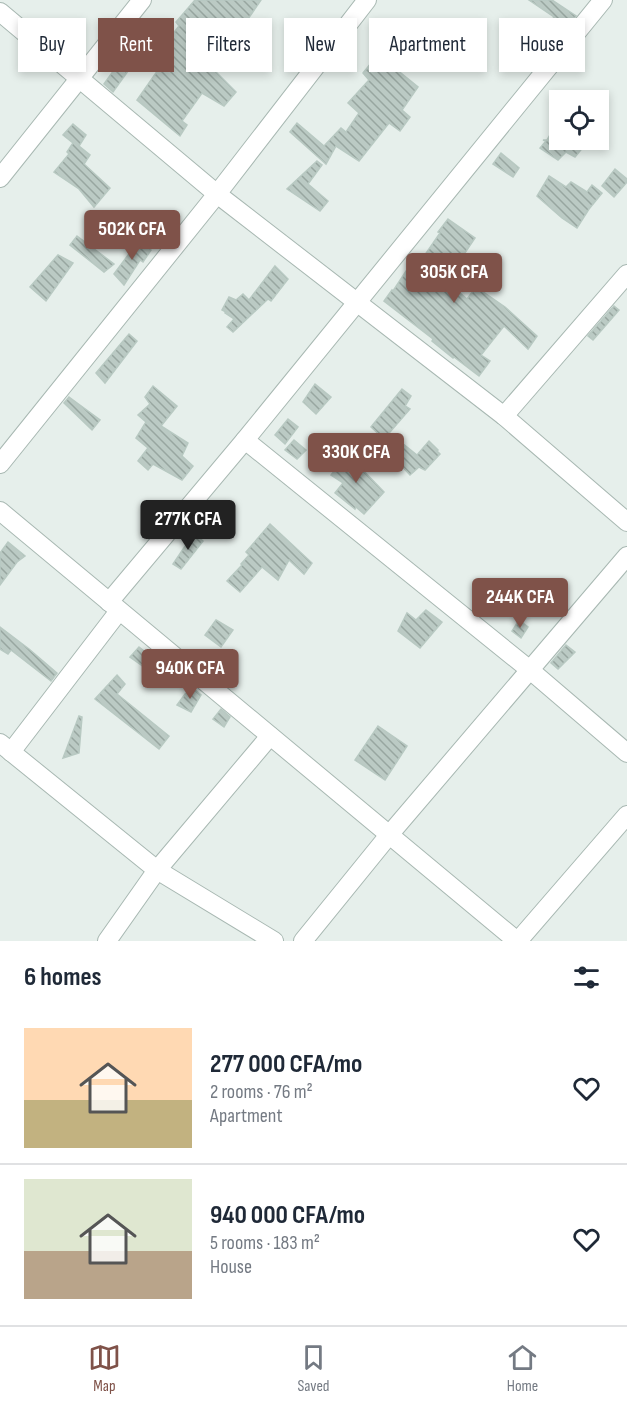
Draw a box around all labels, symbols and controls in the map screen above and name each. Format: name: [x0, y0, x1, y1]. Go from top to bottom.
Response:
chip: Buy: [18, 18, 86, 72]
chip: Rent: [98, 18, 174, 72]
chip: Filters: [186, 18, 272, 72]
chip: New: [284, 18, 357, 72]
chip: Apartment: [369, 18, 487, 72]
chip: House: [499, 18, 585, 72]
map controls: [549, 90, 609, 150]
button: locate: [549, 90, 609, 150]
pin: 502K CFA: [70, 210, 194, 261]
text: 502K CFA: [98, 217, 166, 241]
pin: 305K CFA: [392, 253, 516, 304]
text: 305K CFA: [420, 260, 488, 284]
pin: 330K CFA: [294, 433, 418, 484]
text: 330K CFA: [322, 440, 390, 464]
pin: 277K CFA: [126, 500, 250, 551]
text: 277K CFA: [154, 507, 222, 531]
pin: 244K CFA: [458, 578, 582, 629]
text: 244K CFA: [486, 585, 554, 609]
pin: 940K CFA: [128, 649, 252, 700]
text: 940K CFA: [156, 656, 224, 680]
icon: filters: [570, 961, 603, 994]
text: 6 homes: [24, 962, 102, 993]
text: 277 000 CFA/mo: [210, 1049, 362, 1080]
icon: home: [72, 1052, 144, 1124]
icon: heart: [570, 1072, 603, 1105]
text: 2 rooms · 76 m²: [210, 1080, 313, 1104]
text: Apartment: [210, 1104, 283, 1128]
text: 940 000 CFA/mo: [210, 1200, 365, 1231]
icon: home: [72, 1203, 144, 1275]
icon: heart: [570, 1223, 603, 1256]
text: 5 rooms · 183 m²: [210, 1231, 320, 1255]
text: House: [210, 1255, 252, 1279]
tab: Map: [88, 1341, 121, 1396]
tab: Saved: [297, 1341, 330, 1396]
tab: Home: [506, 1341, 539, 1396]

